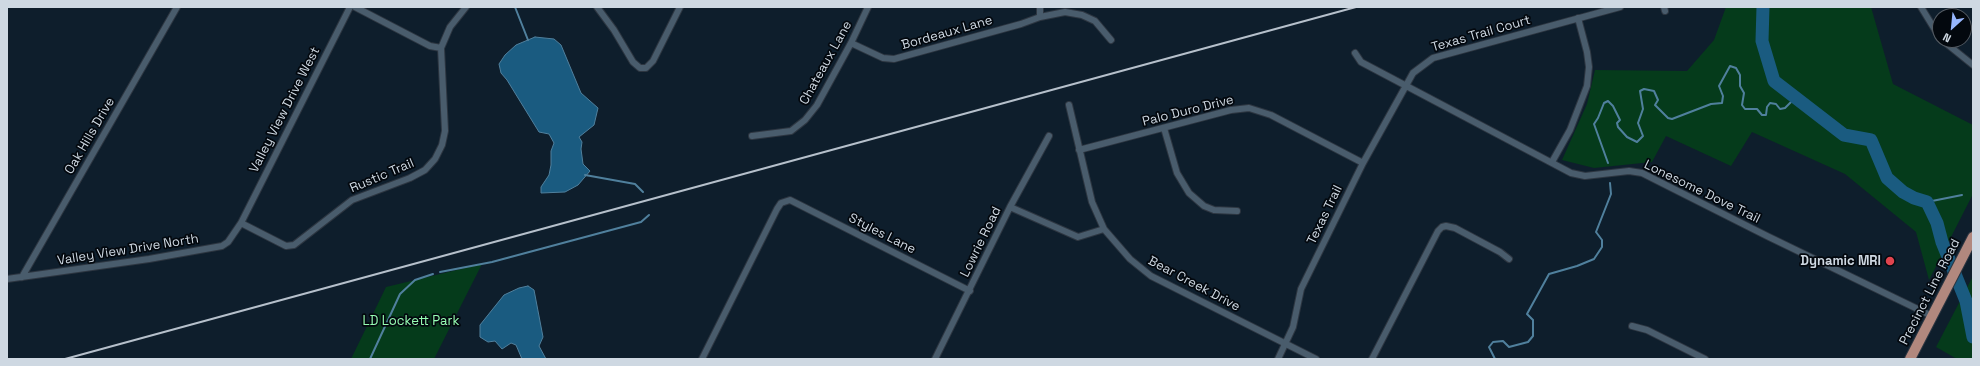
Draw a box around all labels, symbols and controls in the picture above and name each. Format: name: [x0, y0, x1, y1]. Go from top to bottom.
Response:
north arrow: [1932, 8, 1972, 48]
street label: Texas Trail Court: [1430, 12, 1532, 56]
street label: Bordeaux Lane: [900, 13, 994, 53]
street label: Chateaux Lane: [797, 18, 855, 108]
text: N: [1941, 30, 1953, 46]
street label: Valley View Drive West: [246, 45, 324, 175]
street label: Palo Duro Drive: [1141, 92, 1235, 130]
street label: Oak Hills Drive: [62, 95, 118, 177]
street label: Rustic Trail: [348, 155, 416, 197]
street label: Lonesome Dove Trail: [1641, 157, 1763, 227]
street label: Texas Trail: [1304, 183, 1346, 247]
street label: Lowrie Road: [957, 204, 1005, 280]
street label: Styles Lane: [846, 210, 918, 258]
street label: Valley View Drive North: [56, 231, 200, 269]
street label: Precinct Line Road: [1896, 236, 1964, 348]
street label: Bear Creek Drive: [1145, 253, 1243, 315]
place label: Dynamic MRI: [1800, 253, 1881, 269]
marker: Dynamic MRI: [1884, 255, 1896, 267]
park label: LD Lockett Park: [363, 313, 459, 329]

